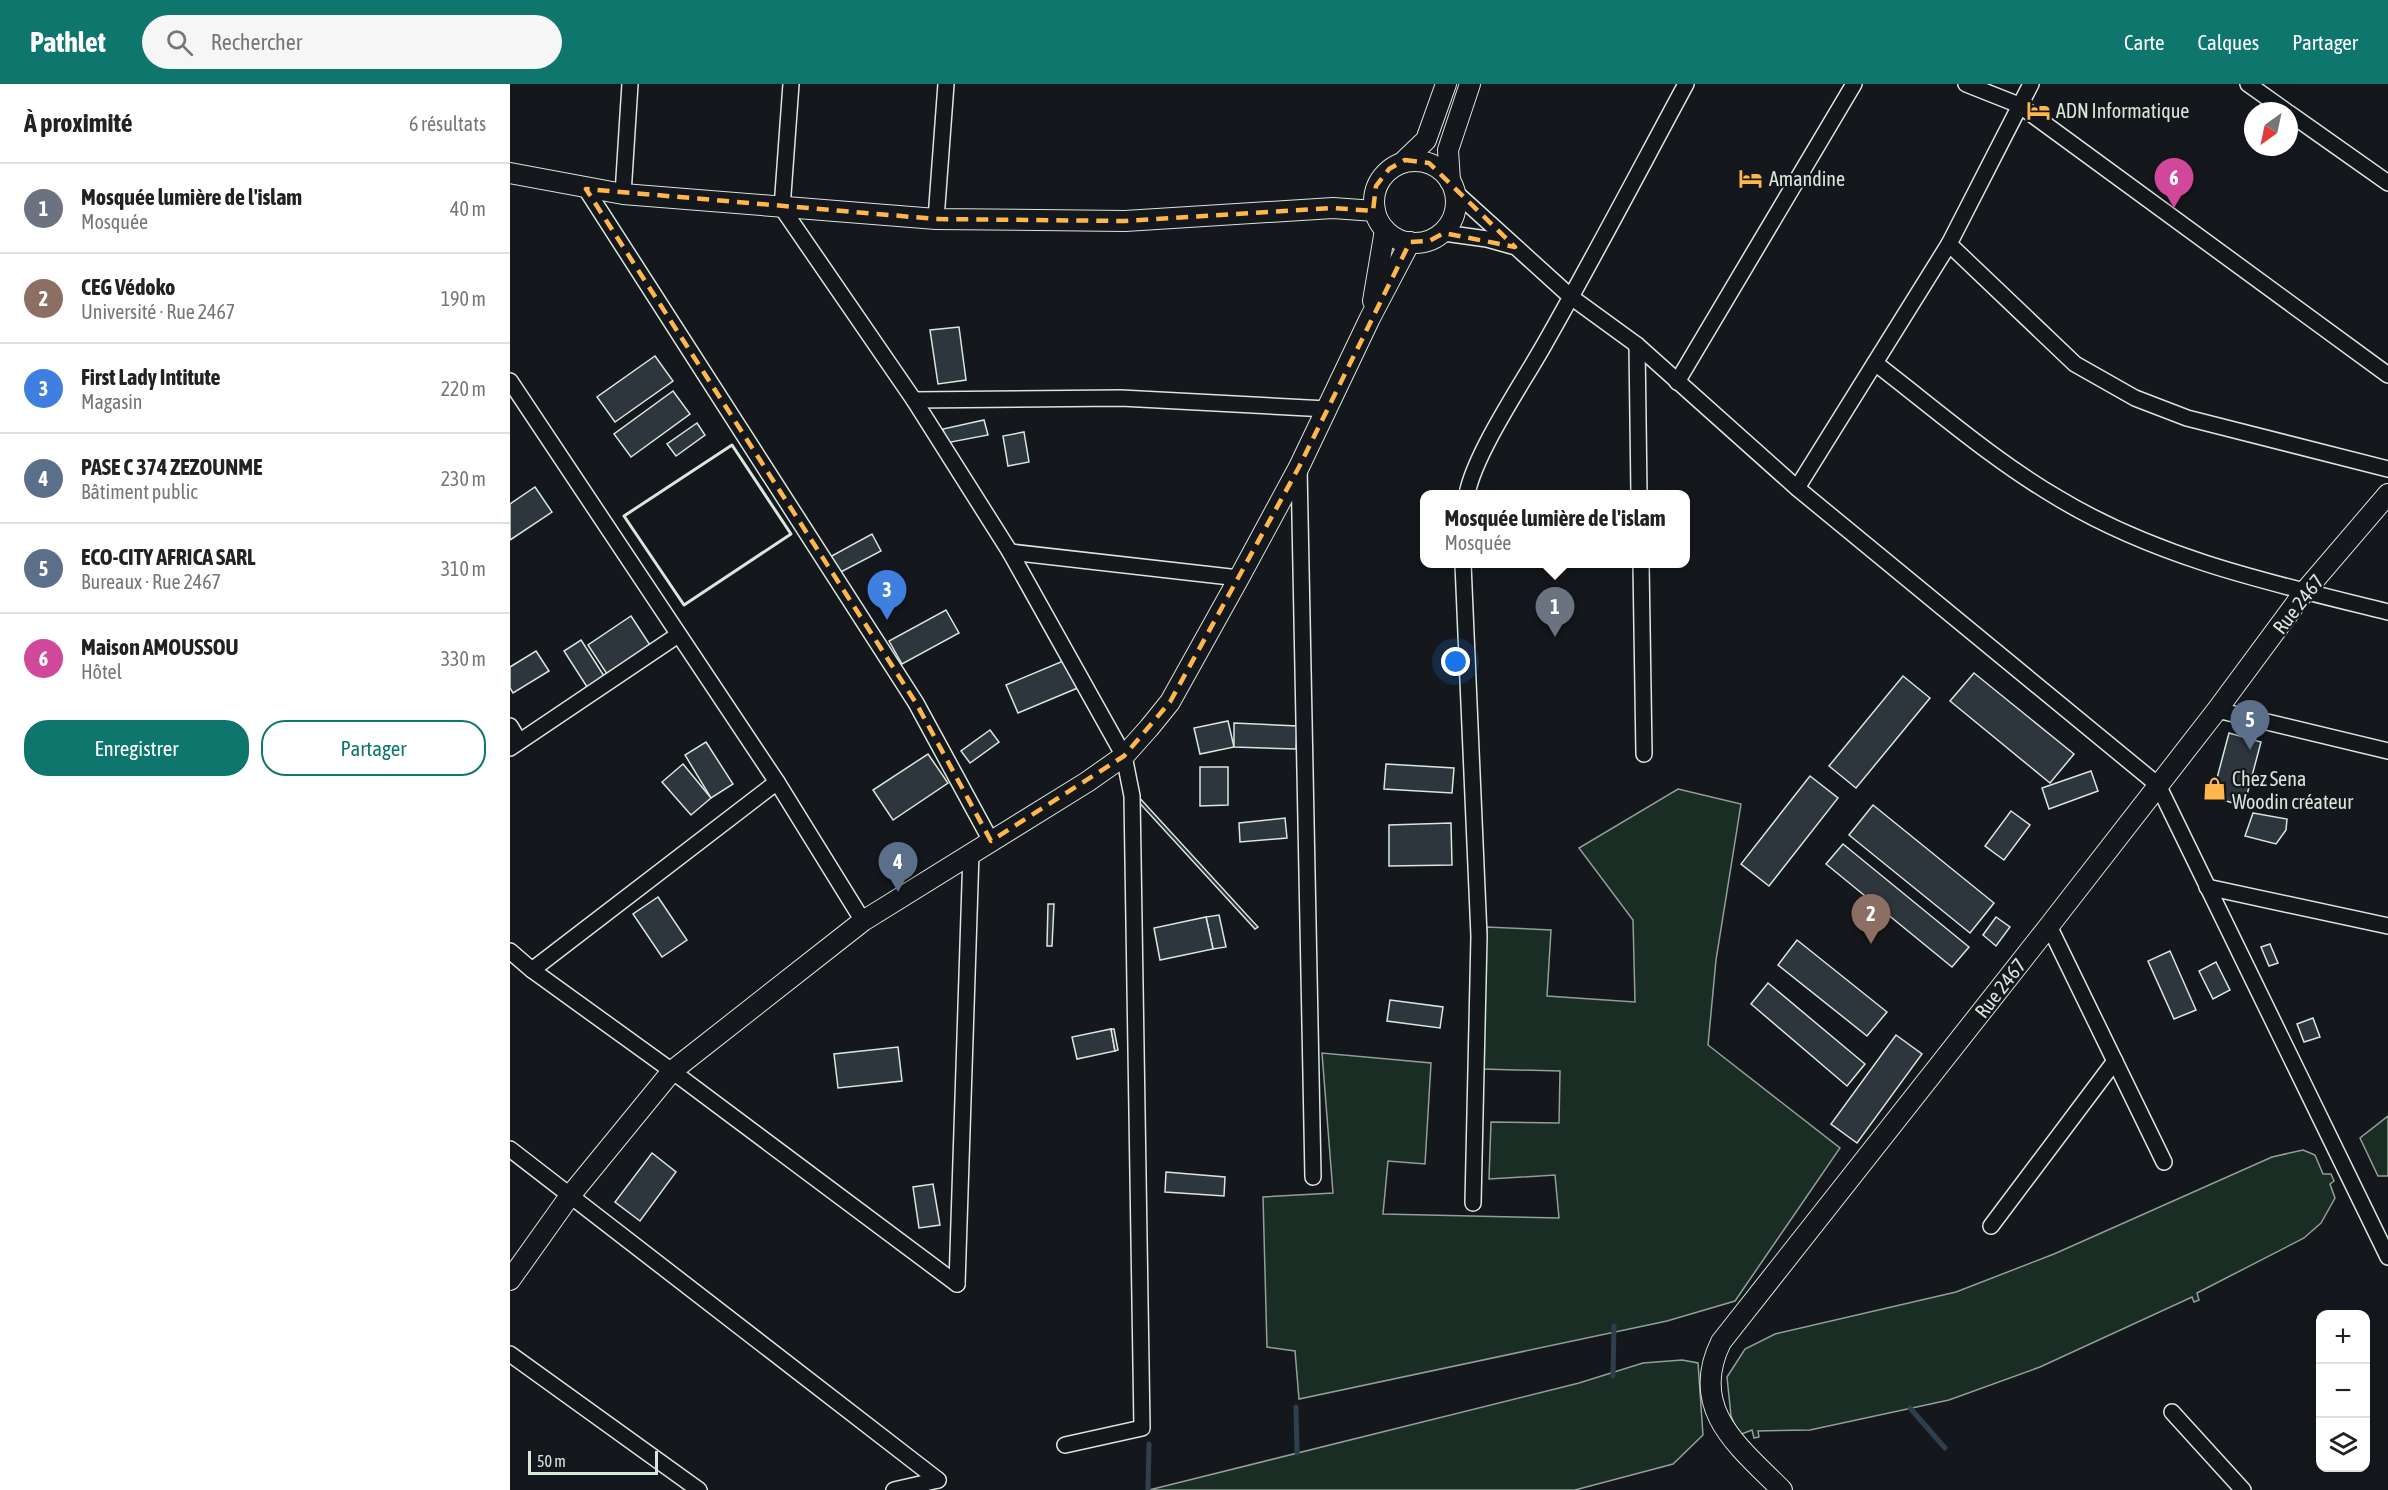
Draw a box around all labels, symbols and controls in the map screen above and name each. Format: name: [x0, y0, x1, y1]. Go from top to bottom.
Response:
search box: [142, 15, 562, 69]
text: Pathlet: [30, 26, 106, 58]
icon: search: [163, 26, 196, 59]
text: Rechercher: [211, 29, 302, 55]
text: Carte: [2124, 30, 2165, 54]
text: Calques: [2198, 30, 2259, 54]
text: Partager: [2292, 30, 2358, 54]
hotel icon: ADN Informatique: [2025, 97, 2051, 123]
place label: ADN Informatique: [2056, 99, 2189, 122]
north arrow: [2244, 102, 2298, 156]
text: À proximité: [24, 108, 132, 138]
text: 6 résultats: [409, 112, 486, 135]
pin: 6: [2154, 158, 2194, 208]
hotel icon: Amandine: [1738, 165, 1764, 191]
place label: Amandine: [1769, 167, 1845, 190]
text: Mosquée lumière de l'islam: [81, 184, 302, 210]
text: 1: [39, 197, 48, 220]
text: 40 m: [450, 197, 486, 220]
text: Mosquée: [81, 210, 148, 233]
text: CEG Védoko: [81, 274, 175, 300]
text: 2: [39, 287, 48, 310]
text: 190 m: [441, 287, 486, 310]
text: Université · Rue 2467: [81, 300, 235, 323]
text: First Lady Intitute: [81, 364, 221, 390]
text: 3: [39, 377, 48, 400]
text: 220 m: [441, 377, 486, 400]
text: Magasin: [81, 390, 143, 413]
text: PASE C 374 ZEZOUNME: [81, 454, 262, 480]
text: 4: [39, 467, 48, 490]
text: 230 m: [441, 467, 486, 490]
text: Bâtiment public: [81, 480, 198, 503]
popup: [1420, 490, 1690, 568]
text: Mosquée lumière de l'islam: [1444, 505, 1666, 531]
text: Mosquée: [1444, 531, 1511, 554]
text: ECO-CITY AFRICA SARL: [81, 544, 256, 570]
text: 5: [39, 557, 48, 580]
text: 310 m: [441, 557, 486, 580]
text: Bureaux · Rue 2467: [81, 570, 221, 593]
pin: 3: [868, 570, 907, 620]
street label: Rue 2467: [2268, 570, 2328, 638]
pin: 1: [1536, 588, 1574, 637]
text: Maison AMOUSSOU: [81, 634, 238, 660]
text: 6: [39, 647, 48, 670]
text: 330 m: [441, 647, 486, 670]
your location: [1441, 647, 1470, 676]
text: Hôtel: [81, 660, 122, 683]
pin: 5: [2230, 700, 2270, 750]
button: Enregistrer: [24, 720, 249, 776]
button: Partager: [261, 720, 486, 776]
place label: Chez Sena Woodin créateur: [2232, 767, 2354, 813]
shop icon: Chez Sena Woodin créateur: [2201, 776, 2227, 802]
pin: 4: [878, 842, 918, 892]
pin: 2: [1852, 894, 1890, 944]
street label: Rue 2467: [1970, 954, 2030, 1022]
map controls: [2316, 1310, 2370, 1472]
button: +: [2316, 1310, 2370, 1364]
button: −: [2316, 1364, 2370, 1418]
button: layers: [2316, 1418, 2370, 1472]
scale bar: [528, 1448, 658, 1476]
text: 50 m: [537, 1452, 566, 1470]

